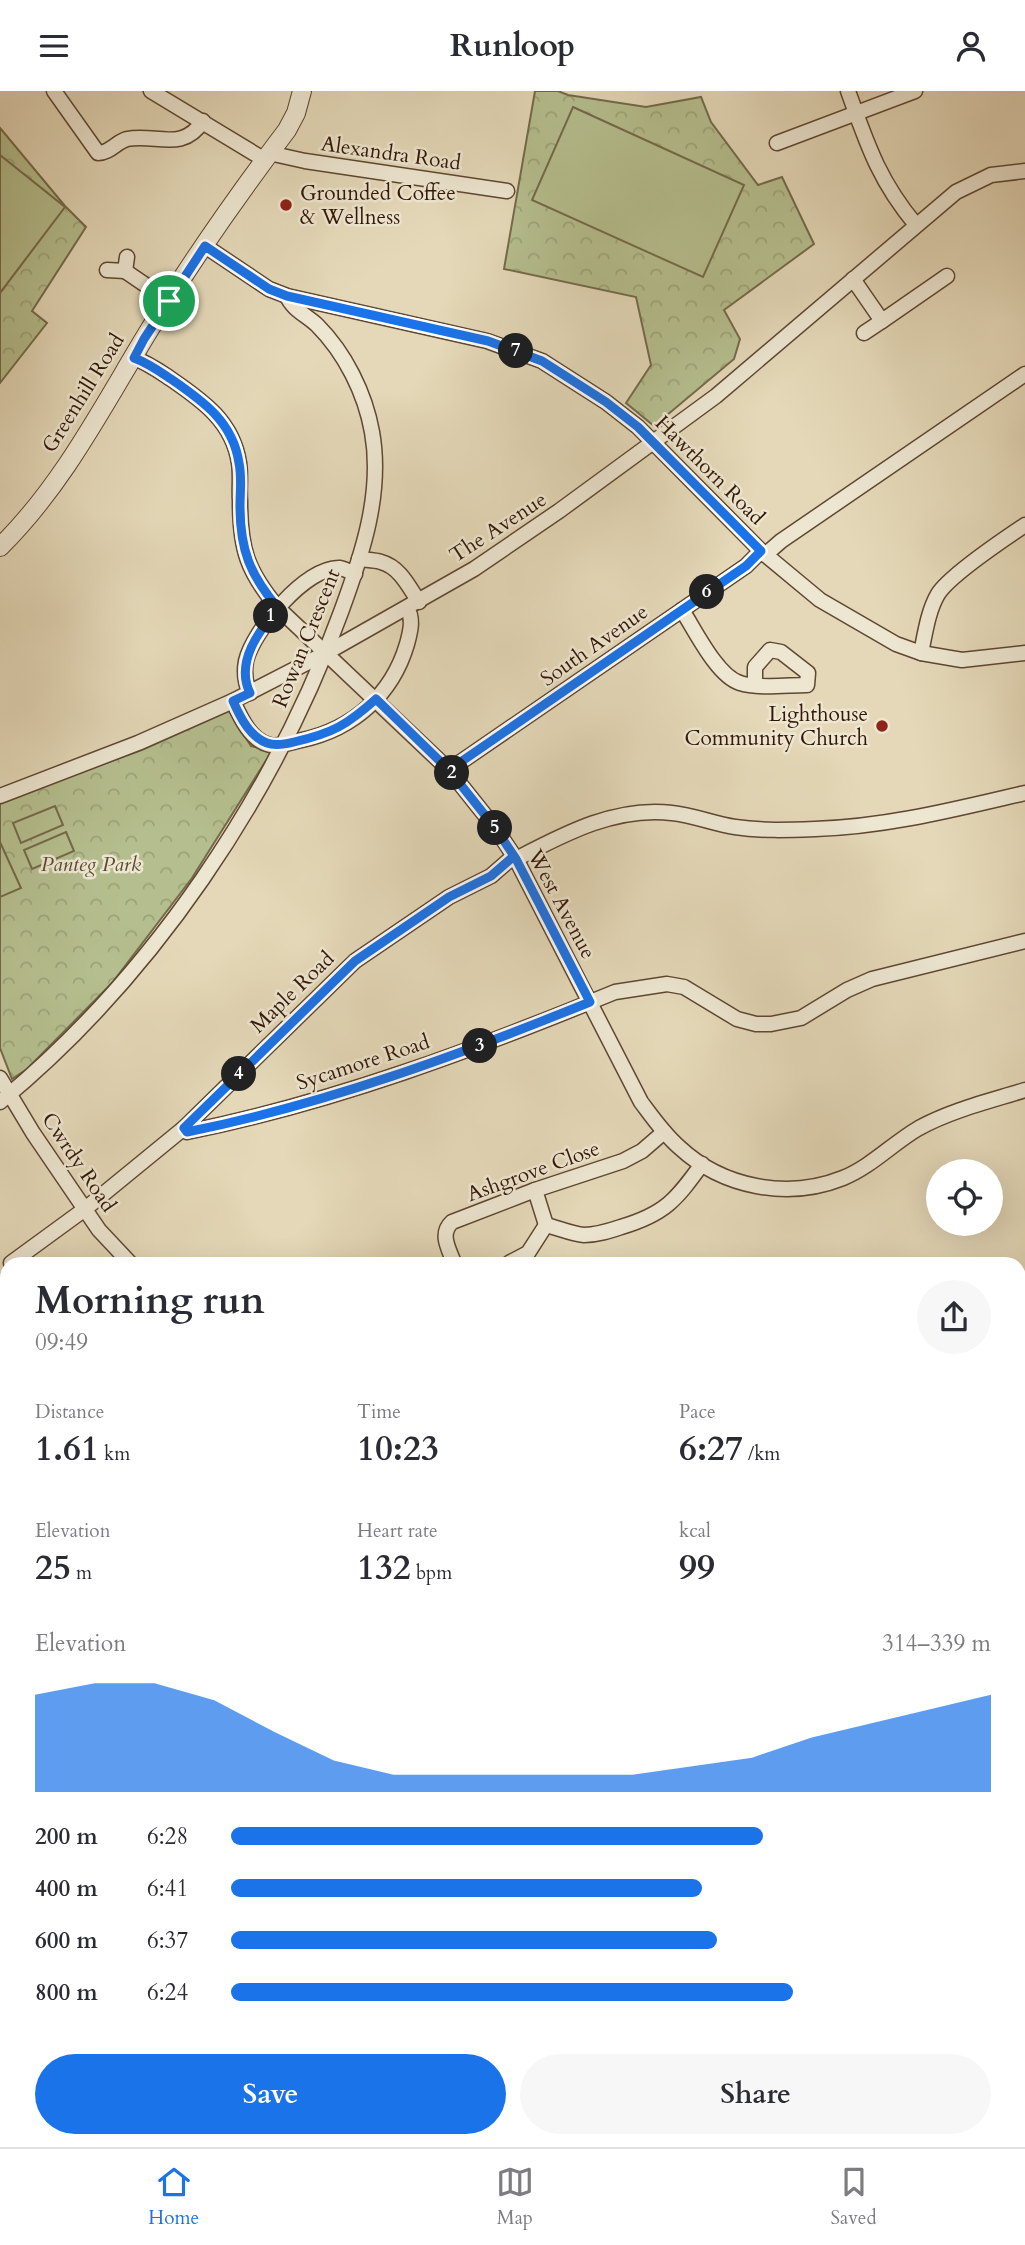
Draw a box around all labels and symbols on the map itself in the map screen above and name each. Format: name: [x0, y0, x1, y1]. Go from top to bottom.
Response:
street label: Alexandra Road: [319, 129, 463, 178]
place label: Grounded Coffee & Wellness: [300, 179, 456, 232]
marker: Grounded Coffee & Wellness: [278, 197, 294, 213]
pin: [139, 271, 199, 331]
street label: Greenhill Road: [35, 328, 132, 458]
pin: 7: [498, 334, 534, 369]
street label: Hawthorn Road: [648, 409, 771, 532]
street label: The Avenue: [444, 485, 552, 570]
street label: Rowan Crescent: [265, 564, 348, 712]
pin: 6: [690, 575, 724, 609]
street label: South Avenue: [535, 598, 654, 693]
pin: 1: [254, 599, 288, 633]
place label: Lighthouse Community Church: [684, 700, 868, 753]
marker: Lighthouse Community Church: [874, 718, 890, 734]
pin: 2: [434, 755, 470, 791]
pin: 5: [477, 811, 512, 845]
street label: West Avenue: [520, 844, 603, 964]
park label: Panteg Park: [41, 850, 142, 879]
street label: Maple Road: [244, 945, 341, 1040]
street label: Sycamore Road: [293, 1027, 433, 1098]
pin: 3: [462, 1028, 498, 1063]
pin: 4: [222, 1056, 256, 1091]
street label: Cwrdy Road: [35, 1107, 123, 1218]
street label: Ashgrove Close: [463, 1134, 604, 1209]

